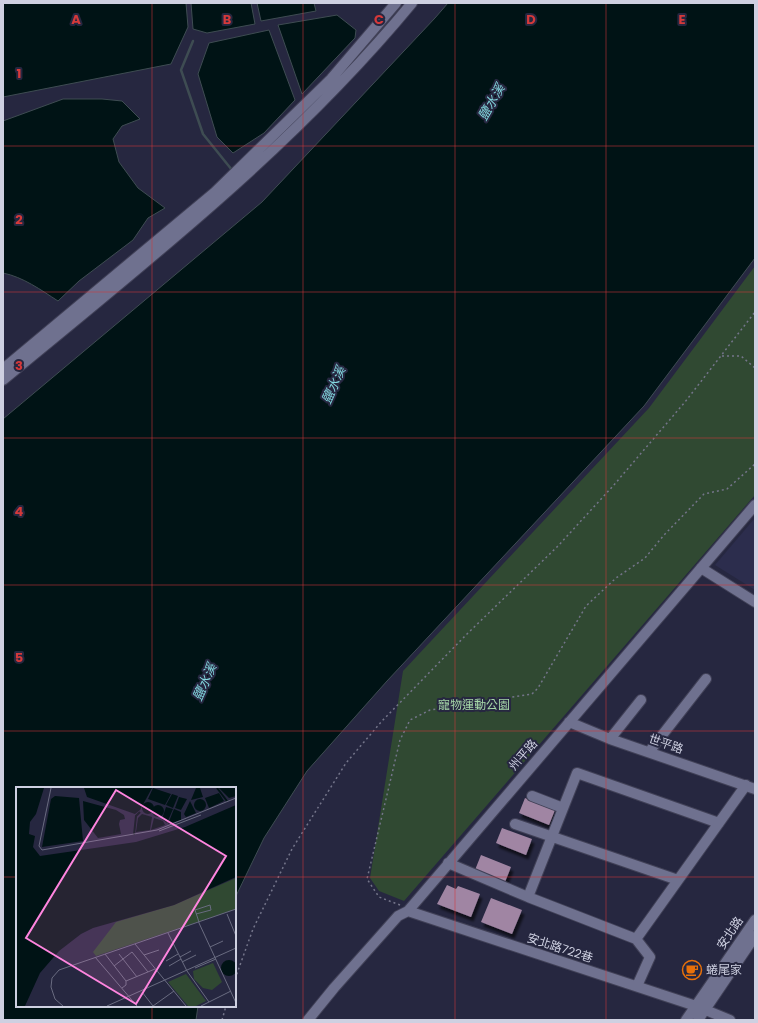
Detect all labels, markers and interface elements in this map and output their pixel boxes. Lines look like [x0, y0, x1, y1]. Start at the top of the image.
text: A [71, 10, 81, 29]
text: B [223, 10, 232, 29]
text: C [374, 10, 384, 29]
text: D [526, 10, 536, 29]
text: E [678, 10, 686, 29]
text: 1 [17, 64, 21, 83]
water label: 鹽水溪 [473, 79, 510, 124]
text: 2 [15, 210, 23, 229]
text: 3 [15, 356, 23, 375]
water label: 鹽水溪 [317, 362, 351, 407]
text: 4 [15, 502, 24, 521]
text: 5 [15, 648, 23, 667]
water label: 鹽水溪 [188, 659, 222, 704]
park label: 寵物運動公園 [438, 696, 510, 713]
street label: 世平路 [646, 730, 686, 757]
street label: 州平路 [504, 736, 541, 774]
inset map [16, 787, 236, 1007]
street label: 安北路 [712, 913, 747, 952]
street label: 安北路722巷 [525, 929, 595, 966]
cafe icon: 蜷尾家 [681, 959, 703, 981]
place label: 蜷尾家 [706, 961, 742, 978]

